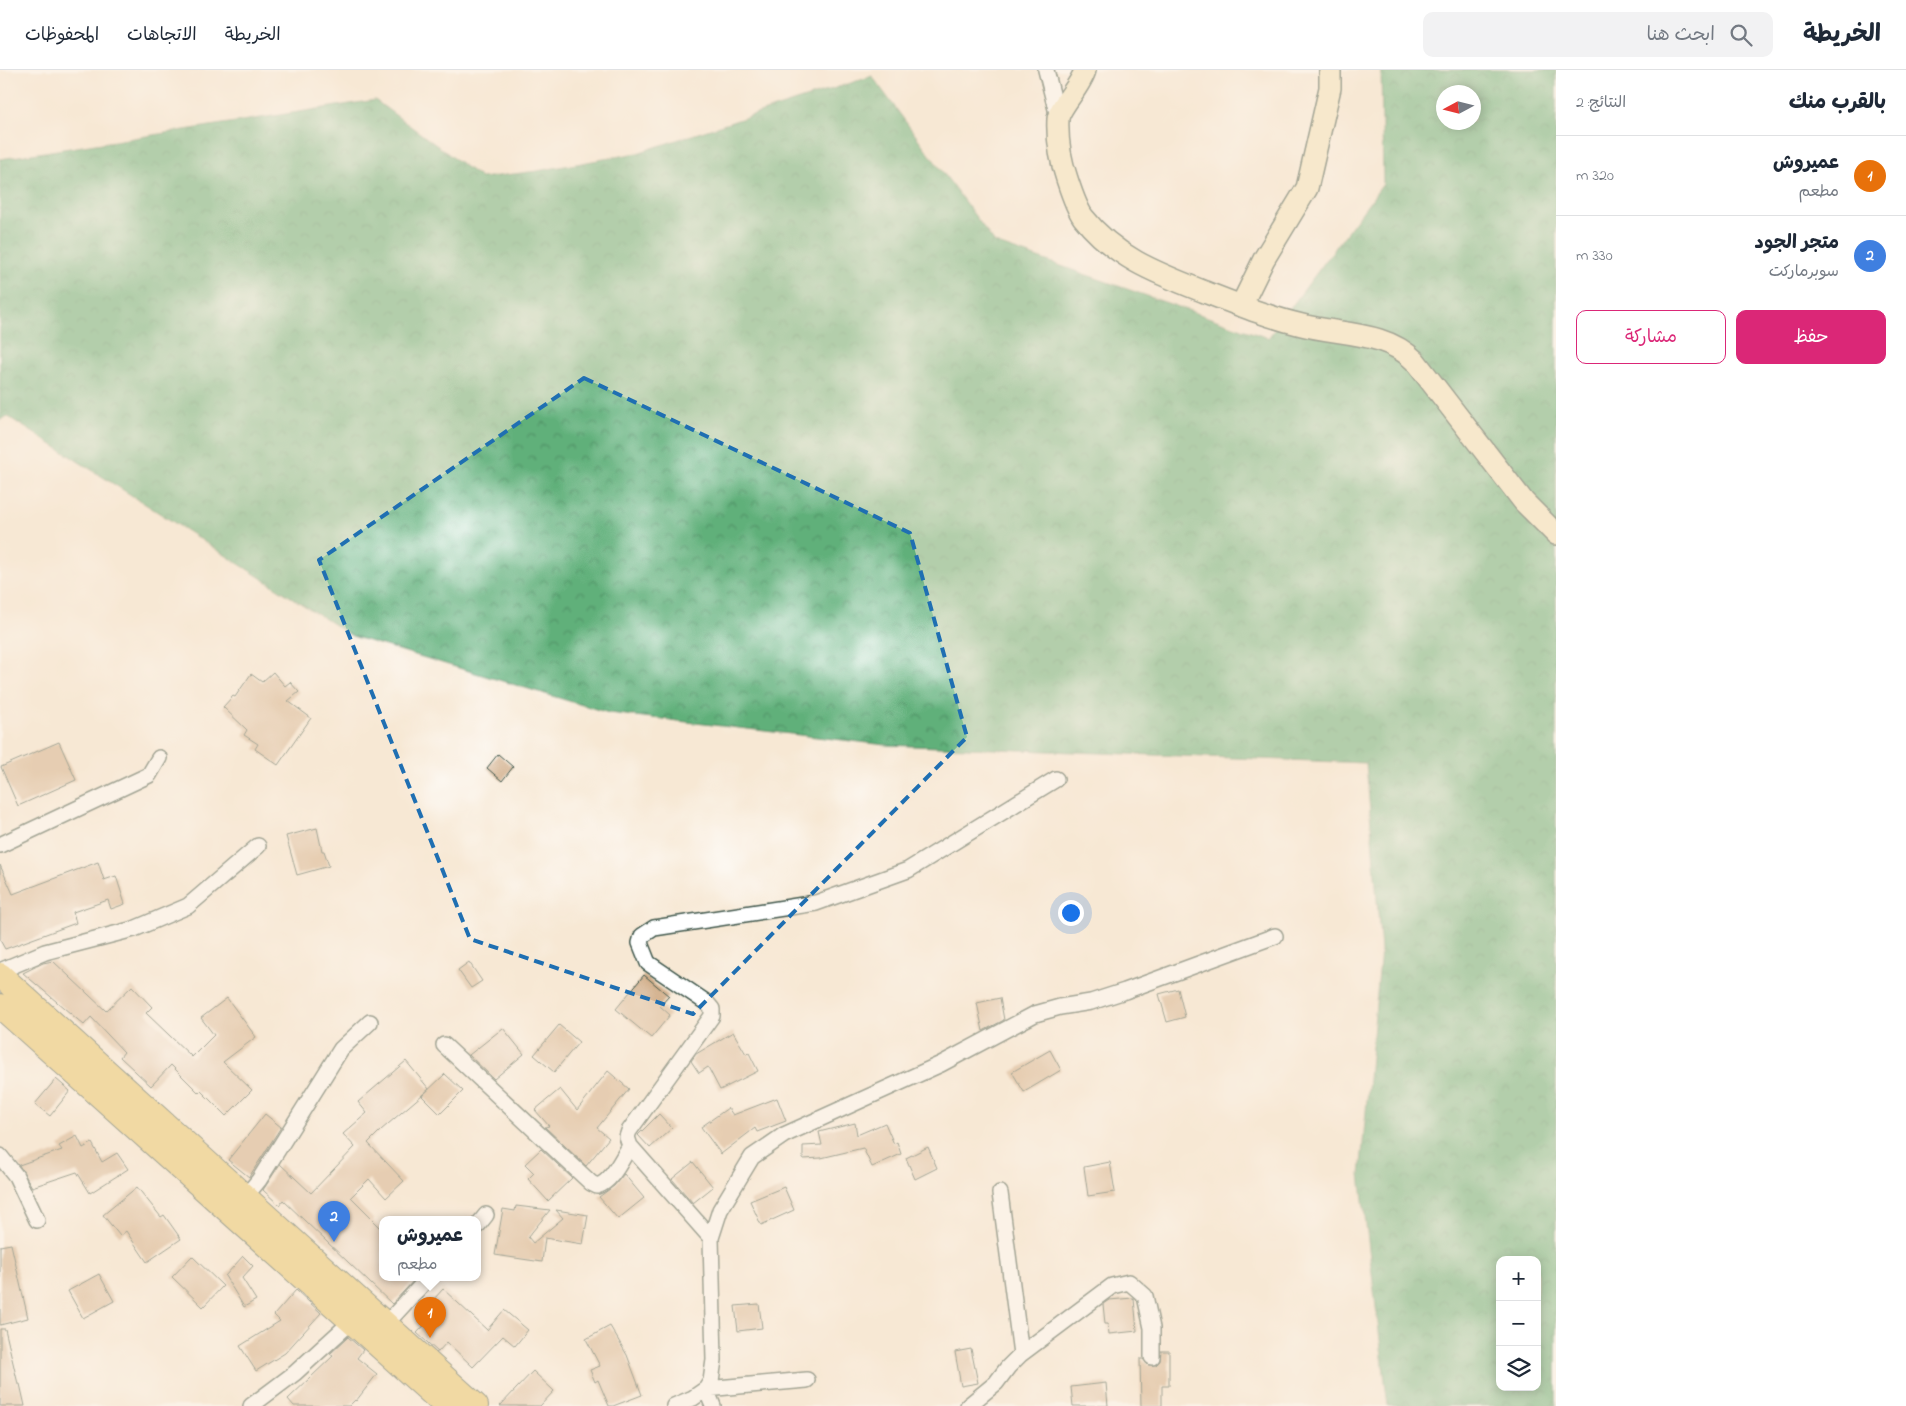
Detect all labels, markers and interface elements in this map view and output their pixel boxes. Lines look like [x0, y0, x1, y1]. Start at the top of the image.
search box [1423, 12, 1773, 57]
text: الخريطة [1803, 18, 1881, 53]
icon: search [1727, 21, 1755, 49]
text: ابحث هنا [1647, 22, 1715, 49]
text: المحفوظات [25, 23, 99, 49]
text: الاتجاهات [127, 23, 197, 49]
text: الخريطة [225, 23, 281, 49]
north arrow [1436, 85, 1481, 130]
text: بالقرب منك [1789, 88, 1886, 118]
text: النتائج: 2 [1576, 91, 1626, 115]
text: عميروش [1773, 150, 1839, 177]
text: 320 m [1576, 164, 1614, 188]
text: 1 [1867, 164, 1873, 188]
text: مطعم [1799, 180, 1839, 204]
text: متجر الجود [1755, 230, 1839, 257]
text: 330 m [1576, 244, 1613, 268]
text: 2 [1866, 244, 1874, 268]
text: سوبرماركت [1769, 260, 1839, 284]
button: مشاركة [1576, 310, 1726, 364]
button: حفظ [1736, 310, 1886, 364]
your location [1058, 900, 1084, 926]
pin: 2 [318, 1201, 350, 1242]
popup [379, 1216, 481, 1281]
text: عميروش [397, 1223, 463, 1250]
text: مطعم [397, 1253, 438, 1277]
map controls [1496, 1256, 1541, 1391]
button: + [1496, 1256, 1541, 1301]
pin: 1 [414, 1297, 446, 1338]
button: − [1496, 1301, 1541, 1346]
button: layers [1496, 1346, 1541, 1391]

